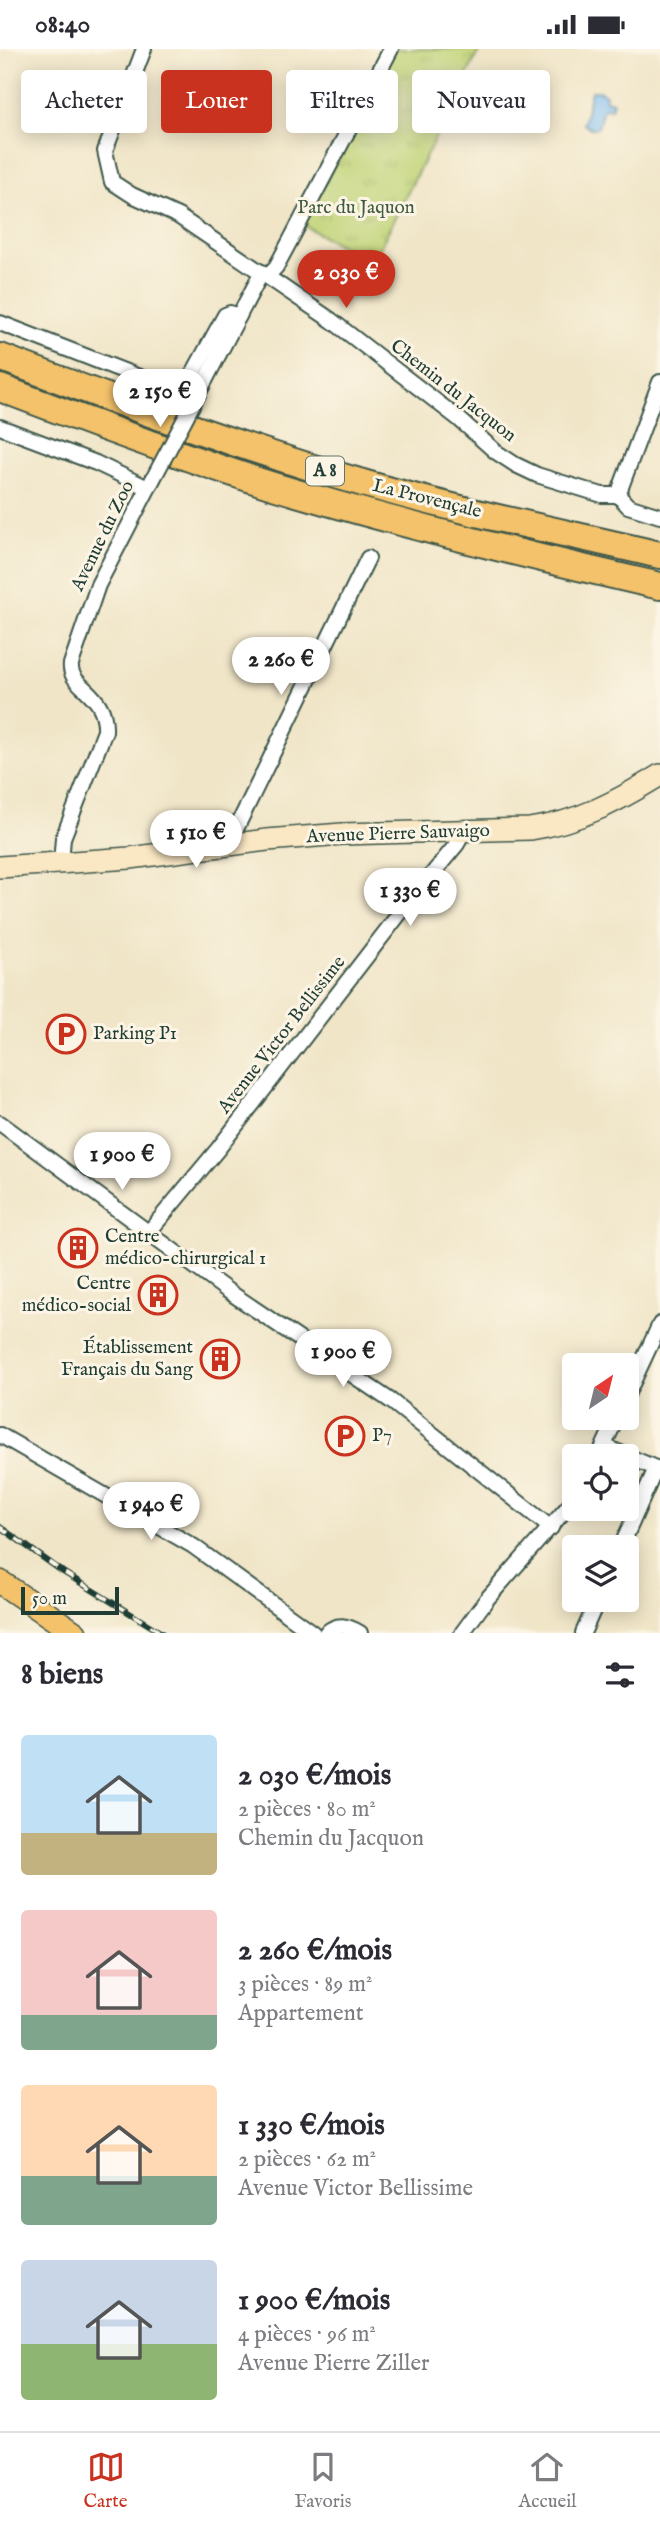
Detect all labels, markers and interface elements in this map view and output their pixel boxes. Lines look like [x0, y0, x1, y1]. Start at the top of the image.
text: 08:40 [35, 8, 90, 41]
chip: Acheter [21, 70, 147, 133]
chip: Louer [161, 70, 272, 133]
chip: Filtres [286, 70, 398, 133]
chip: Nouveau [412, 70, 550, 133]
park label: Parc du Jaquon [297, 196, 415, 220]
pin: 2 030 € [281, 251, 411, 310]
text: 2 030 € [313, 258, 379, 287]
street label: Chemin du Jacquon [385, 334, 521, 448]
pin: 2 150 € [95, 369, 225, 429]
text: 2 150 € [129, 377, 191, 406]
road number: A 8 [306, 457, 344, 485]
street label: La Provençale [370, 474, 484, 524]
street label: Avenue du Zoo [65, 477, 140, 596]
pin: 2 260 € [216, 637, 346, 697]
text: 2 260 € [248, 645, 314, 674]
pin: 1 510 € [131, 811, 261, 870]
text: 1 510 € [166, 818, 226, 847]
street label: Avenue Pierre Sauvaigo [305, 819, 490, 849]
pin: 1 330 € [345, 869, 475, 928]
text: 1 330 € [380, 876, 440, 905]
street label: Avenue Victor Bellissime [212, 951, 351, 1120]
parking icon: Parking P1 [45, 1013, 87, 1055]
place label: Parking P1 [93, 1022, 177, 1046]
pin: 1 900 € [57, 1133, 187, 1192]
text: 1 900 € [90, 1140, 154, 1169]
place label: Centre médico-chirurgical 1 [105, 1225, 266, 1271]
building icon: Centre médico-chirurgical 1 [57, 1227, 99, 1269]
place label: Centre médico-social [22, 1272, 132, 1318]
building icon: Centre médico-social [137, 1274, 179, 1316]
pin: 1 900 € [278, 1329, 408, 1389]
place label: Établissement Français du Sang [61, 1335, 194, 1382]
text: 1 900 € [311, 1337, 375, 1366]
building icon: Établissement Français du Sang [199, 1338, 241, 1380]
north arrow [562, 1353, 639, 1430]
map controls [562, 1353, 639, 1612]
parking icon: P7 [324, 1415, 366, 1457]
place label: P7 [372, 1424, 392, 1448]
button: locate [562, 1444, 639, 1521]
pin: 1 940 € [86, 1483, 216, 1542]
text: 1 940 € [119, 1490, 183, 1519]
button: layers [562, 1535, 639, 1612]
scale bar [21, 1584, 119, 1616]
text: 50 m [32, 1587, 67, 1611]
text: 8 biens [21, 1656, 103, 1694]
icon: filters [601, 1656, 639, 1694]
text: 2 030 €/mois [238, 1757, 391, 1795]
icon: home [77, 1763, 161, 1847]
text: 2 pièces · 80 m² [238, 1795, 376, 1824]
text: Chemin du Jacquon [238, 1824, 424, 1853]
text: 2 260 €/mois [238, 1932, 392, 1970]
icon: home [77, 1938, 161, 2022]
text: 3 pièces · 89 m² [238, 1970, 373, 1999]
text: Appartement [238, 1999, 364, 2028]
text: 1 330 €/mois [238, 2107, 385, 2145]
icon: home [77, 2113, 161, 2197]
text: 2 pièces · 62 m² [238, 2145, 376, 2174]
text: Avenue Victor Bellissime [238, 2174, 473, 2203]
text: 1 900 €/mois [238, 2282, 390, 2320]
icon: home [77, 2288, 161, 2372]
text: 4 pièces · 96 m² [238, 2320, 376, 2349]
text: Avenue Pierre Ziller [238, 2349, 429, 2378]
tab: Carte [84, 2448, 128, 2514]
tab: Favoris [295, 2448, 351, 2514]
tab: Accueil [518, 2448, 577, 2514]

